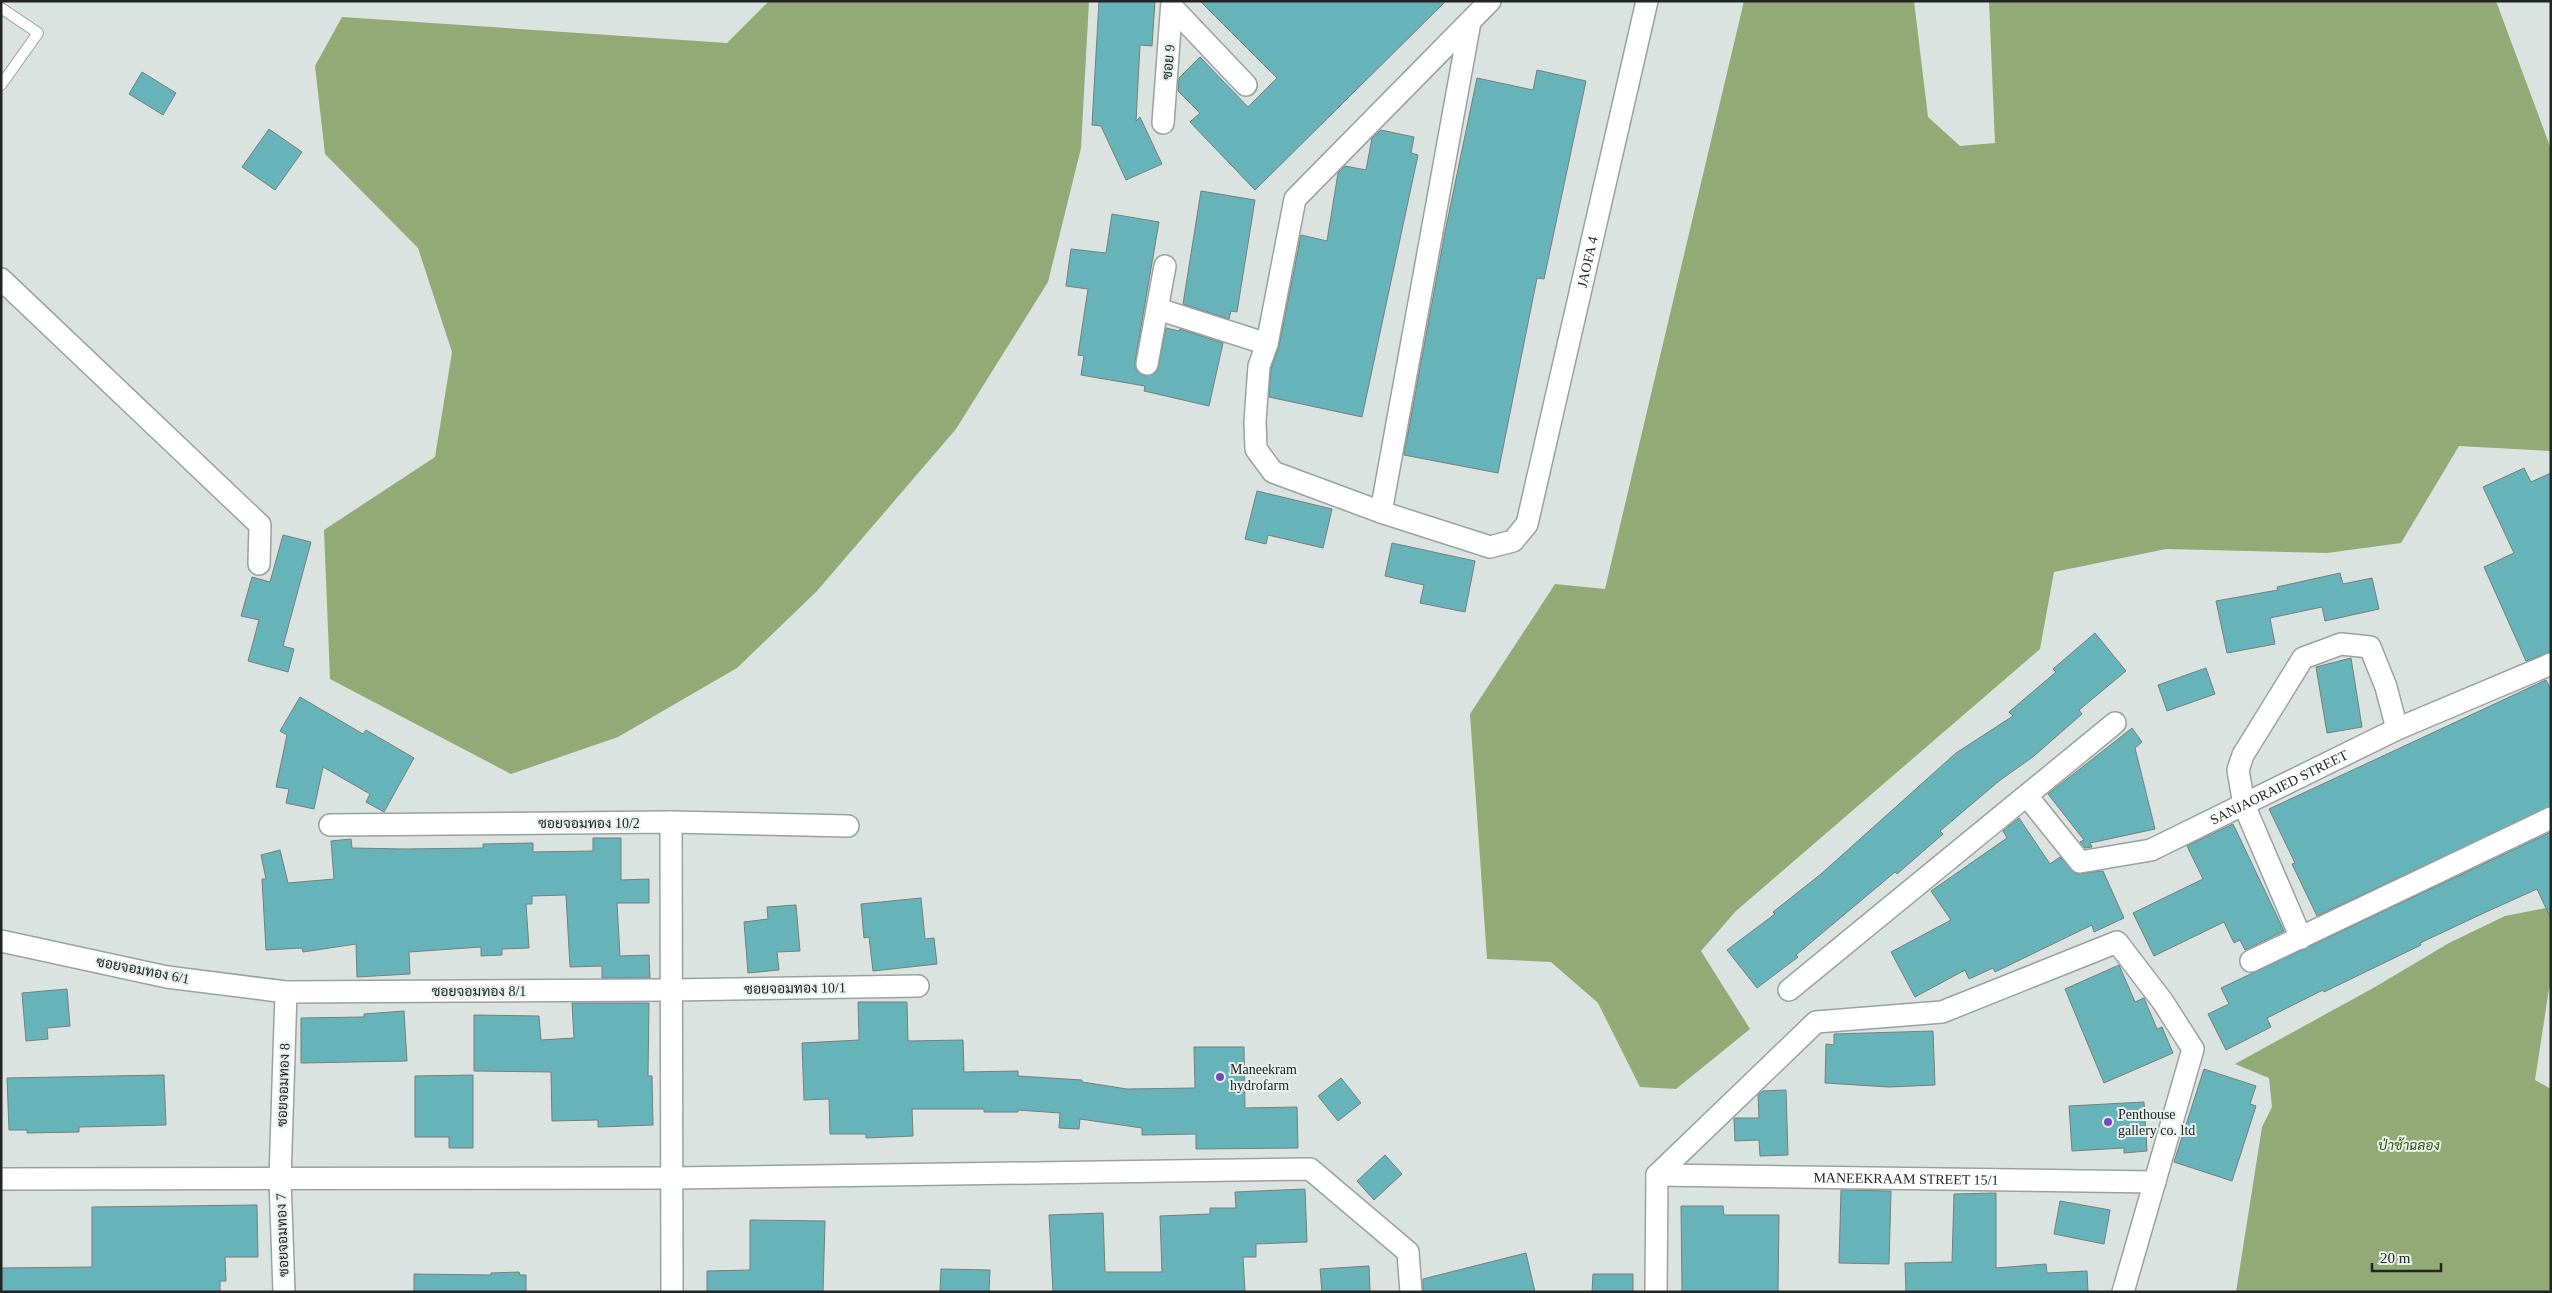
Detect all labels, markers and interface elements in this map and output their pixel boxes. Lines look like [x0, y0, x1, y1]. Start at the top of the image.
street label: ซอย 9 [1159, 44, 1178, 80]
street label: JAOFA 4 [1574, 235, 1601, 289]
street label: SANJAORAIED STREET [2208, 747, 2351, 828]
street label: ซอยจอมทอง 10/2 [538, 816, 640, 831]
street label: ซอยจอมทอง 6/1 [95, 954, 191, 987]
street label: ซอยจอมทอง 10/1 [744, 980, 846, 997]
street label: ซอยจอมทอง 8/1 [432, 984, 526, 999]
street label: ซอยจอมทอง 8 [275, 1043, 292, 1127]
place label: Maneekram hydrofarm [1230, 1062, 1297, 1093]
marker: Maneekram hydrofarm [1214, 1071, 1226, 1083]
place label: Penthouse gallery co. ltd [2118, 1107, 2195, 1138]
marker: Penthouse gallery co. ltd [2102, 1116, 2114, 1128]
park label: ป่าช้าฉลอง [2378, 1137, 2440, 1153]
street label: MANEEKRAAM STREET 15/1 [1813, 1170, 1999, 1188]
street label: ซอยจอมทอง 7 [274, 1193, 291, 1277]
scale bar [2372, 1240, 2441, 1272]
text: 20 m [2380, 1250, 2411, 1266]

